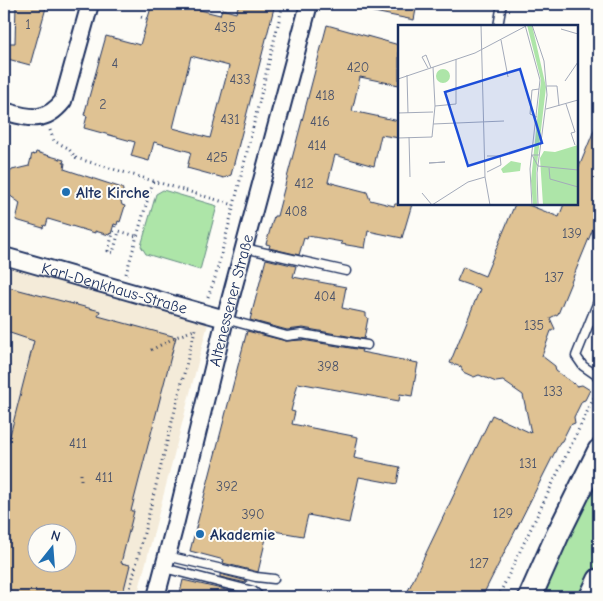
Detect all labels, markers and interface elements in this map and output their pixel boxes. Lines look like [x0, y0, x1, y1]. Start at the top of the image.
house number: 1 [25, 16, 31, 33]
house number: 435 [214, 19, 236, 36]
inset map [398, 25, 578, 205]
house number: 4 [112, 55, 119, 72]
house number: 420 [347, 59, 369, 76]
house number: 433 [230, 71, 250, 88]
house number: 418 [315, 87, 335, 104]
house number: 2 [99, 96, 107, 113]
house number: 431 [220, 111, 240, 128]
house number: 416 [310, 113, 330, 130]
house number: 414 [307, 137, 327, 154]
house number: 425 [206, 149, 228, 166]
house number: 412 [294, 175, 314, 192]
place label: Alte Kirche [76, 184, 150, 202]
marker: Alte Kirche [60, 186, 72, 198]
house number: 408 [285, 203, 307, 220]
house number: 139 [562, 225, 582, 242]
street label: Altenessener Straße [206, 232, 257, 368]
street label: Karl-Denkhaus-Straße [39, 259, 189, 318]
house number: 137 [544, 269, 564, 286]
house number: 404 [314, 288, 336, 305]
house number: 135 [524, 317, 544, 334]
house number: 398 [317, 358, 339, 375]
house number: 133 [543, 383, 563, 400]
house number: 411 [69, 435, 87, 452]
house number: 131 [519, 455, 537, 472]
house number: 411 [95, 469, 113, 486]
house number: 392 [216, 478, 238, 495]
house number: 129 [493, 505, 513, 522]
house number: 390 [241, 506, 265, 523]
north arrow [28, 524, 78, 574]
place label: Akademie [210, 526, 275, 544]
text: N [49, 527, 63, 546]
marker: Akademie [194, 528, 206, 540]
house number: 127 [469, 555, 489, 572]

